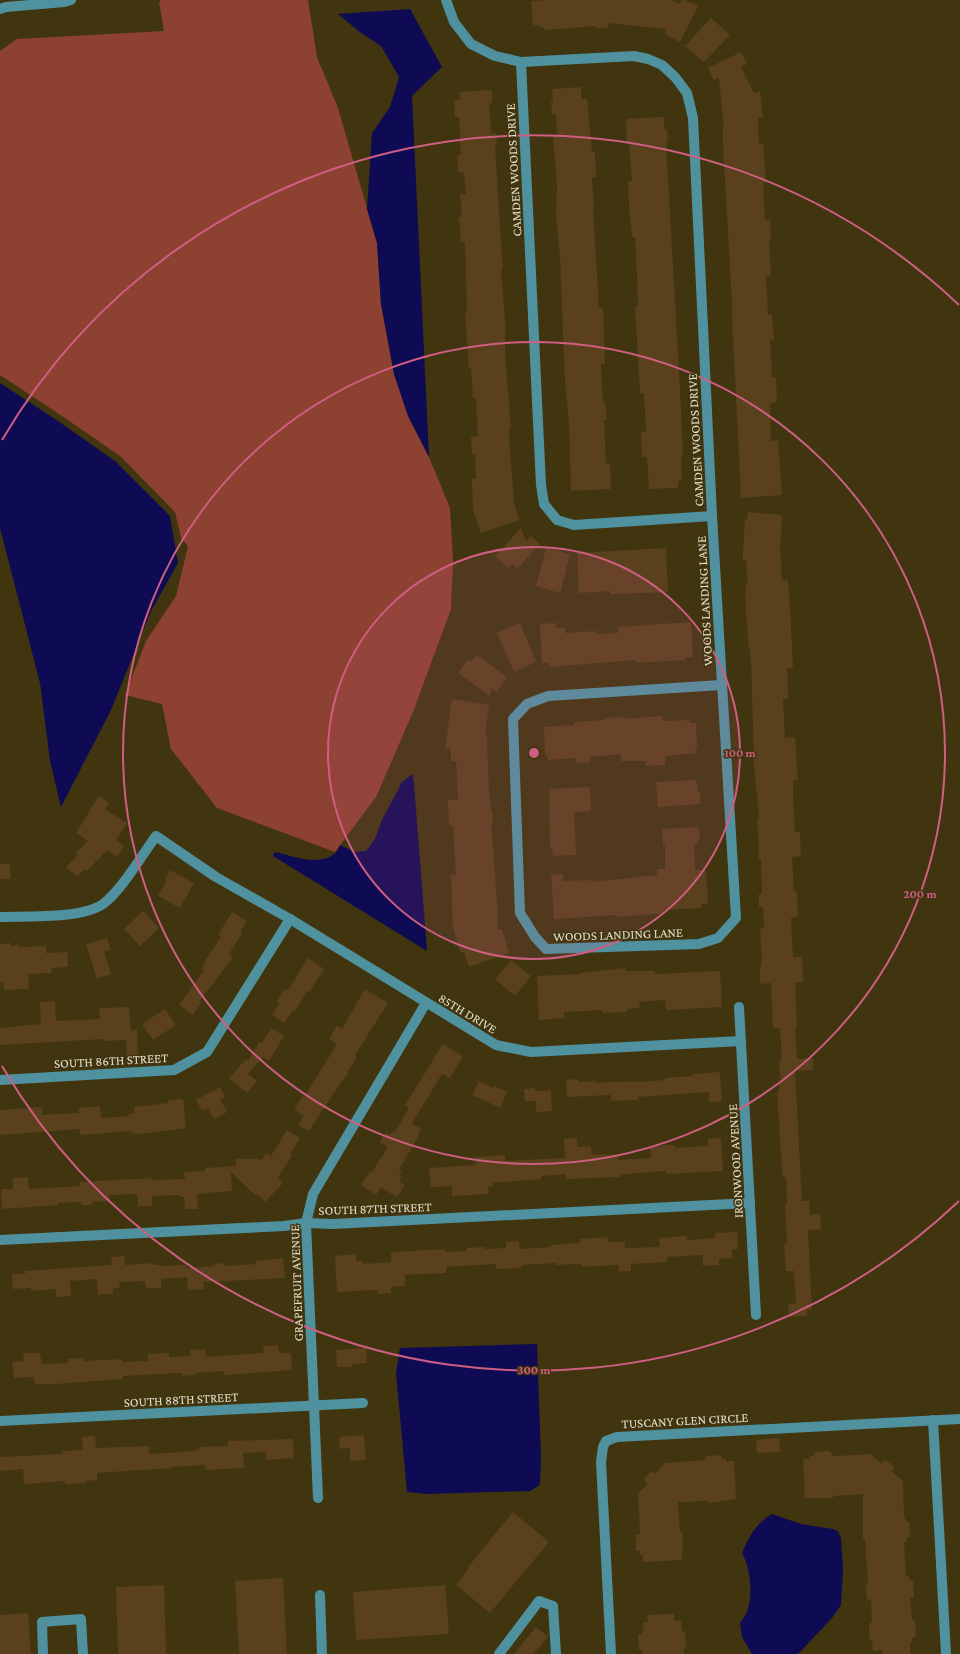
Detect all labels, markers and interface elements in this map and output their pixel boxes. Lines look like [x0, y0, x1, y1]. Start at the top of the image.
street label: CAMDEN WOODS DRIVE [503, 103, 524, 237]
street label: CAMDEN WOODS DRIVE [685, 373, 706, 507]
street label: WOODS LANDING LANE [694, 536, 715, 666]
centre of rings [527, 746, 541, 760]
text: 100 m [724, 746, 757, 760]
text: 200 m [903, 887, 937, 901]
street label: WOODS LANDING LANE [553, 925, 683, 944]
street label: 85TH DRIVE [436, 990, 500, 1037]
street label: SOUTH 86TH STREET [54, 1050, 168, 1071]
street label: IRONWOOD AVENUE [725, 1104, 746, 1218]
street label: SOUTH 87TH STREET [318, 1199, 432, 1218]
street label: GRAPEFRUIT AVENUE [287, 1224, 306, 1342]
text: 300 m [518, 1363, 551, 1377]
street label: SOUTH 88TH STREET [123, 1389, 239, 1410]
street label: TUSCANY GLEN CIRCLE [621, 1410, 749, 1431]

